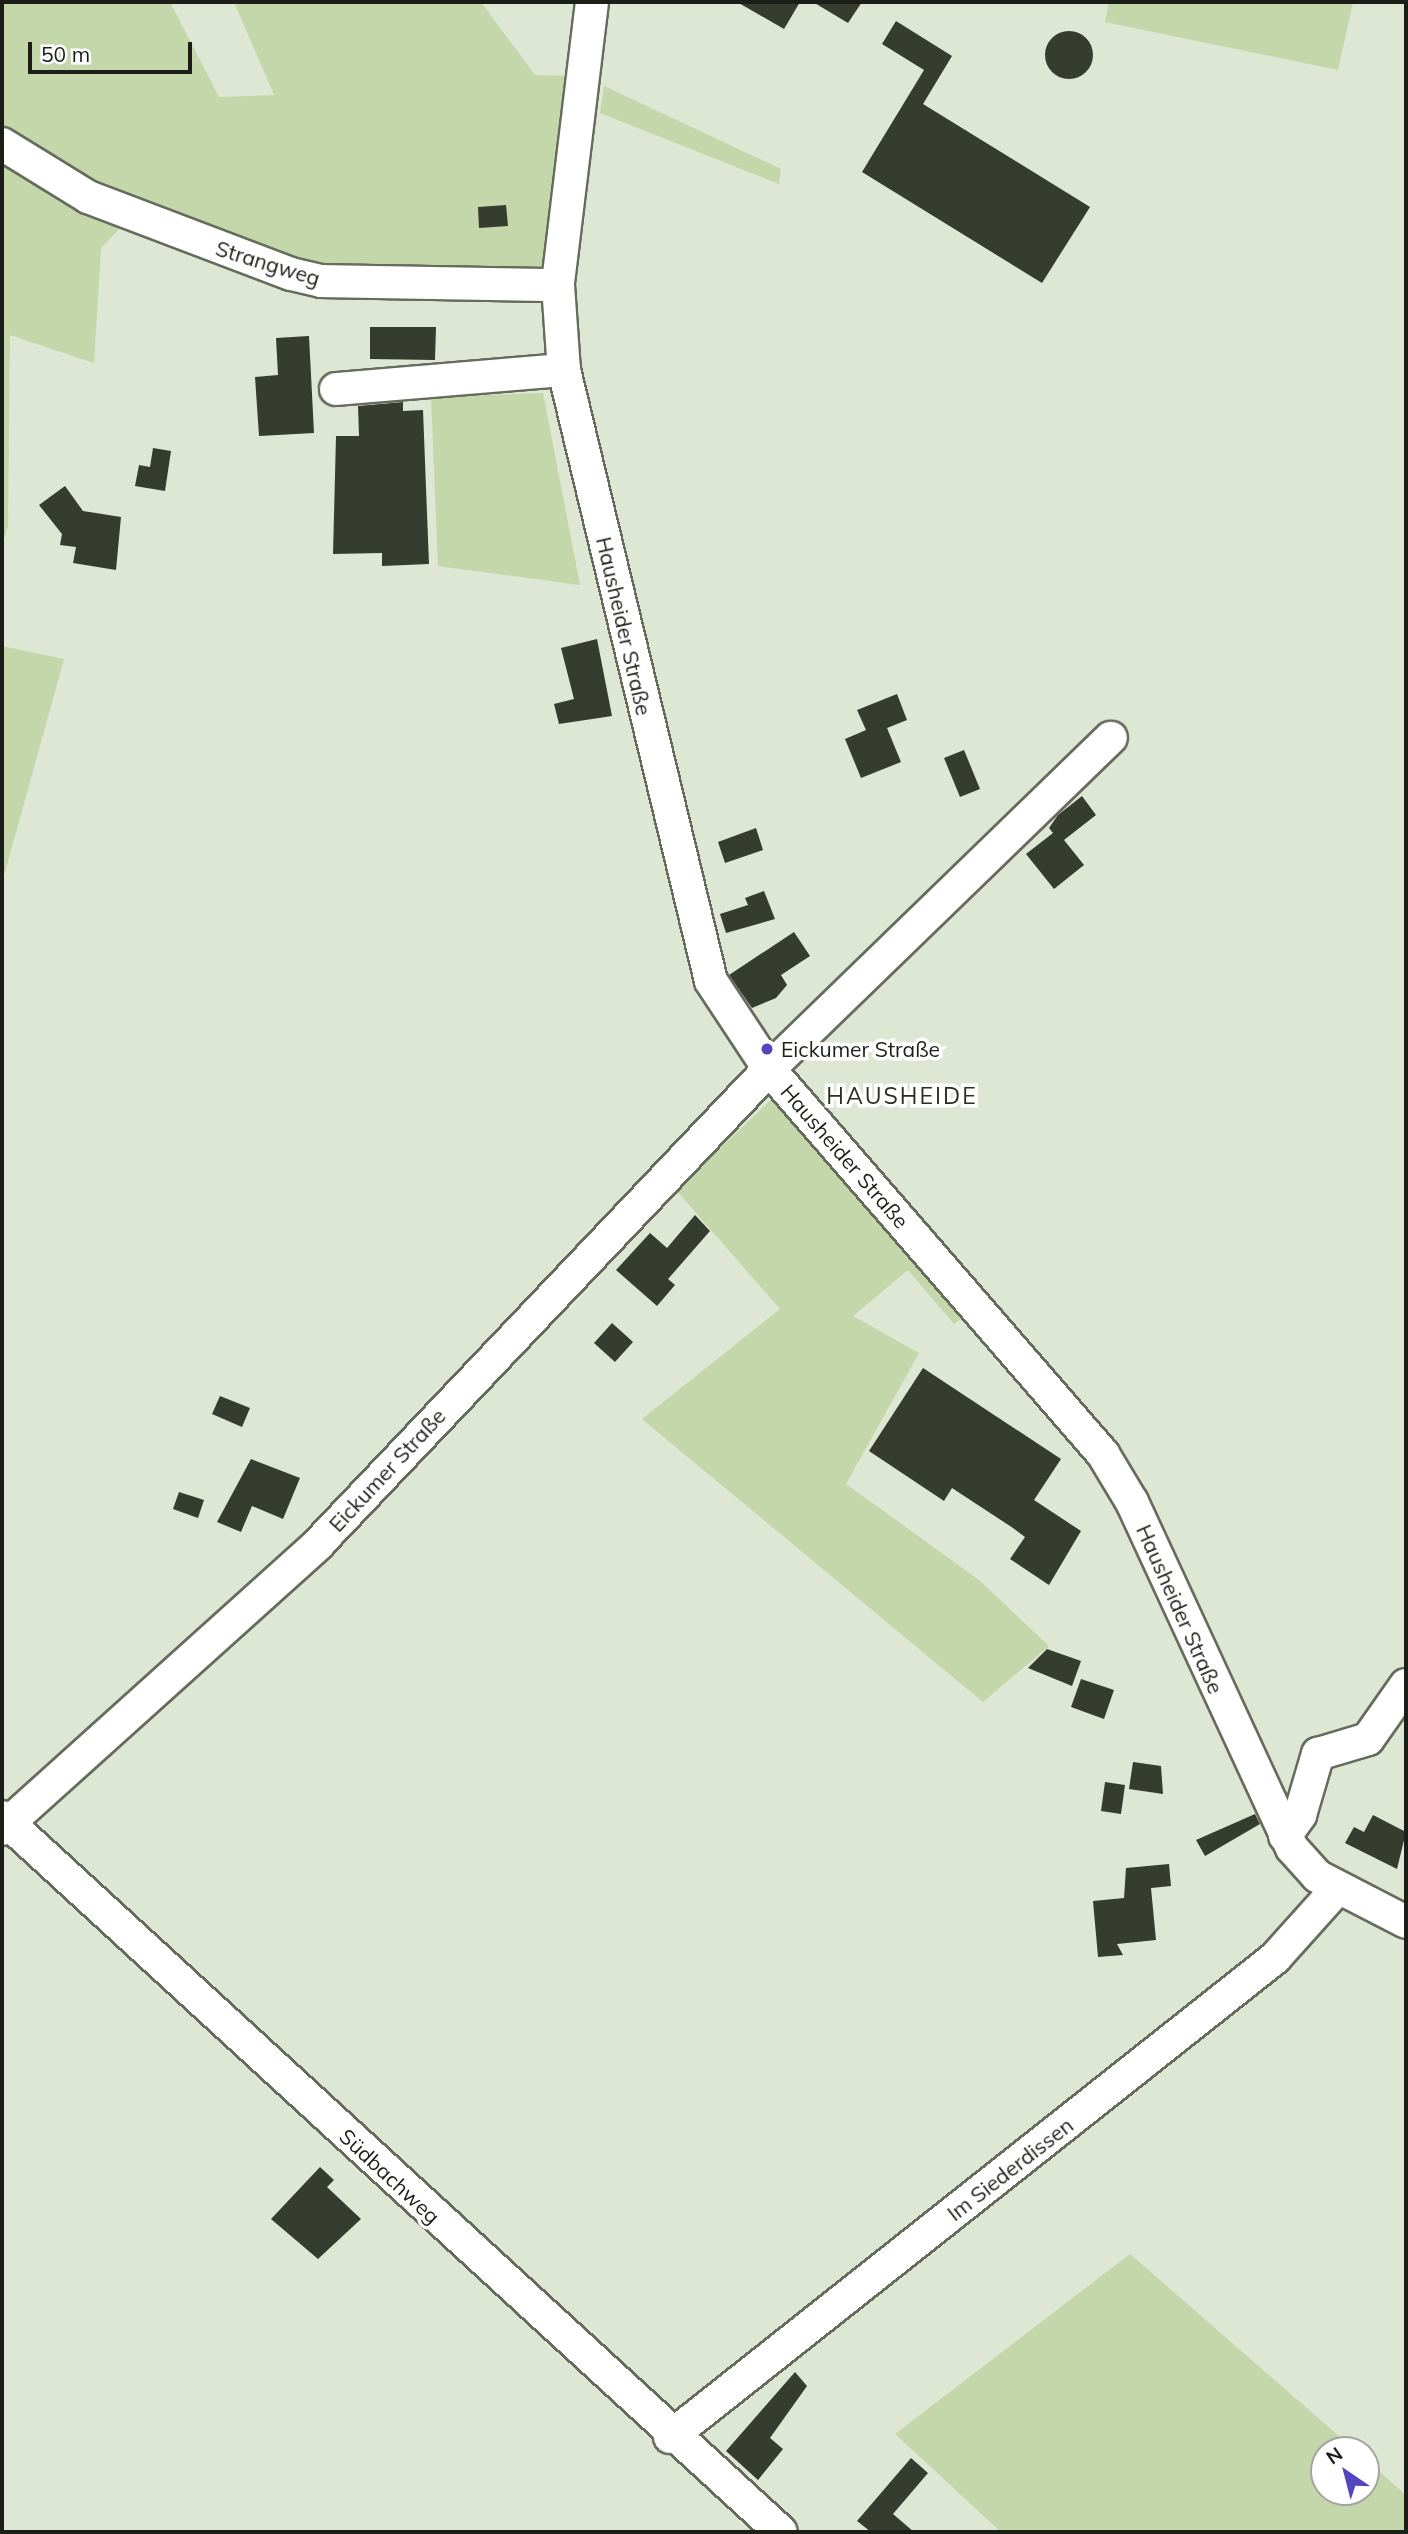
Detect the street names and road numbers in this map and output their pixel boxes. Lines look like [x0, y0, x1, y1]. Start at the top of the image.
street label: Strangweg [213, 235, 323, 291]
street label: Hausheider Straße [591, 534, 657, 718]
street label: Hausheider Straße [776, 1079, 914, 1233]
street label: Eickumer Straße [324, 1403, 450, 1537]
street label: Hausheider Straße [1131, 1521, 1229, 1697]
street label: Im Siederdissen [942, 2112, 1078, 2226]
street label: Südbachweg [335, 2123, 445, 2229]

